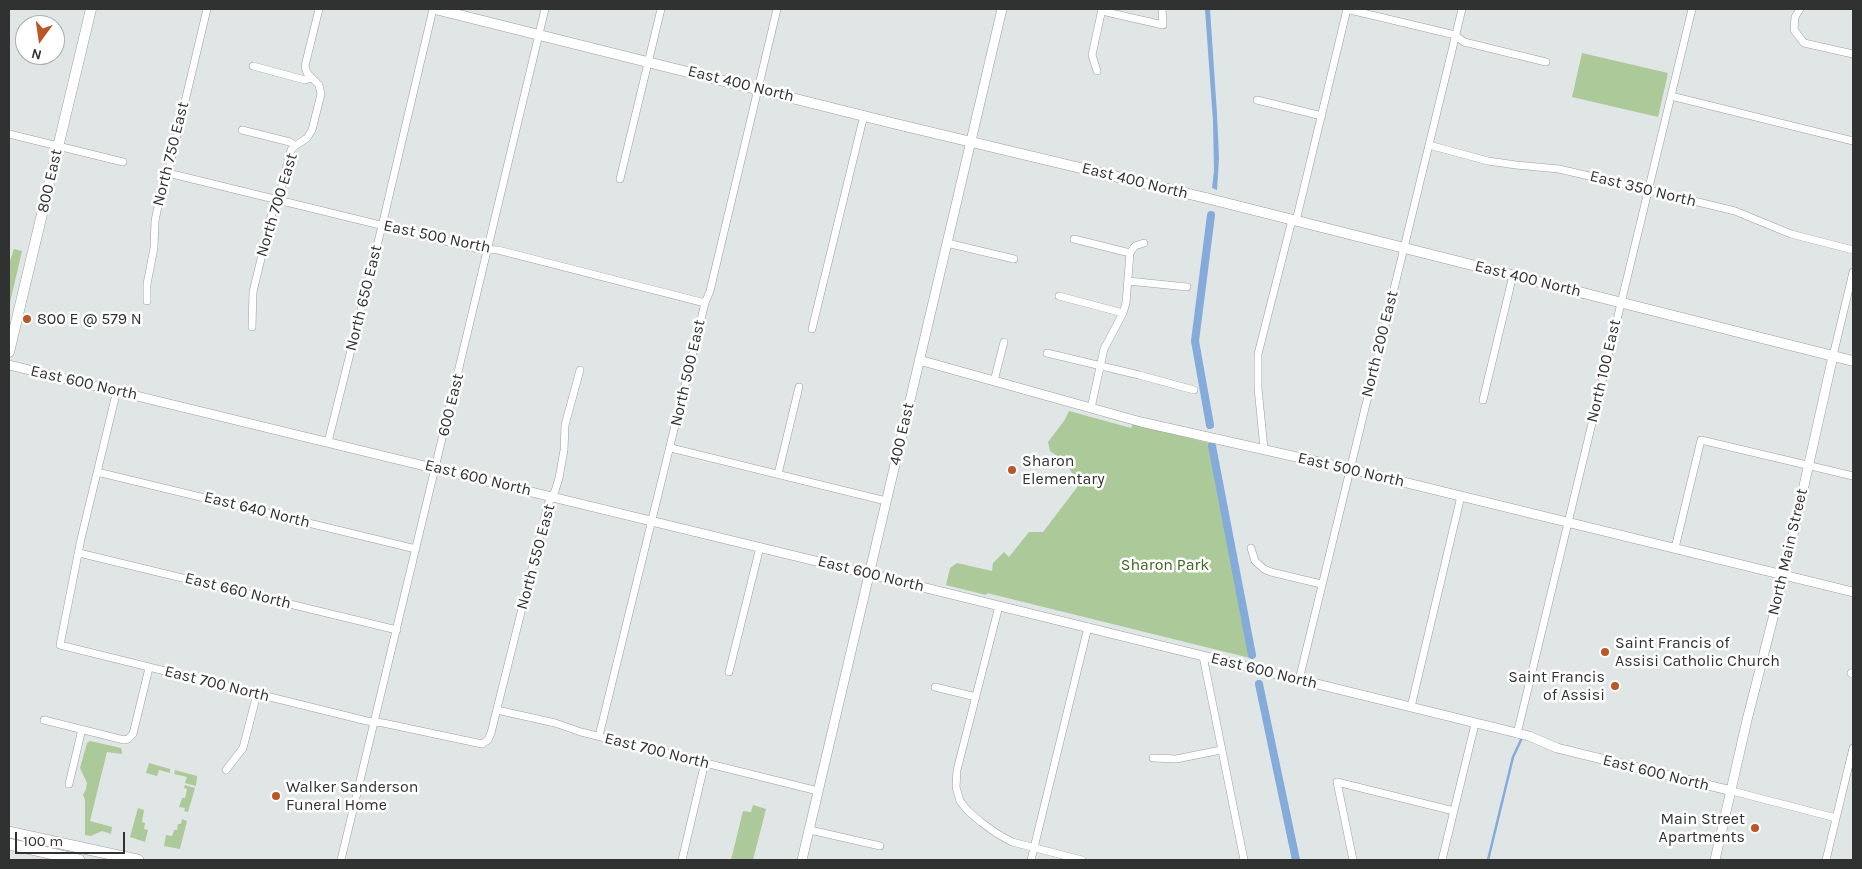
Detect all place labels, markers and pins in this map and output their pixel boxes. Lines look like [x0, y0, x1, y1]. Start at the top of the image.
place label: 800 E @ 579 N [37, 309, 142, 329]
marker: 800 E @ 579 N [21, 313, 33, 325]
place label: Sharon Elementary [1022, 451, 1105, 489]
marker: Sharon Elementary [1006, 464, 1018, 476]
place label: Saint Francis of Assisi Catholic Church [1615, 633, 1780, 671]
marker: Saint Francis of Assisi Catholic Church [1599, 646, 1611, 658]
place label: Saint Francis of Assisi [1508, 667, 1605, 705]
marker: Saint Francis of Assisi [1609, 680, 1621, 692]
place label: Walker Sanderson Funeral Home [286, 777, 418, 815]
marker: Walker Sanderson Funeral Home [270, 790, 282, 802]
place label: Main Street Apartments [1659, 809, 1745, 847]
marker: Main Street Apartments [1749, 822, 1761, 834]

